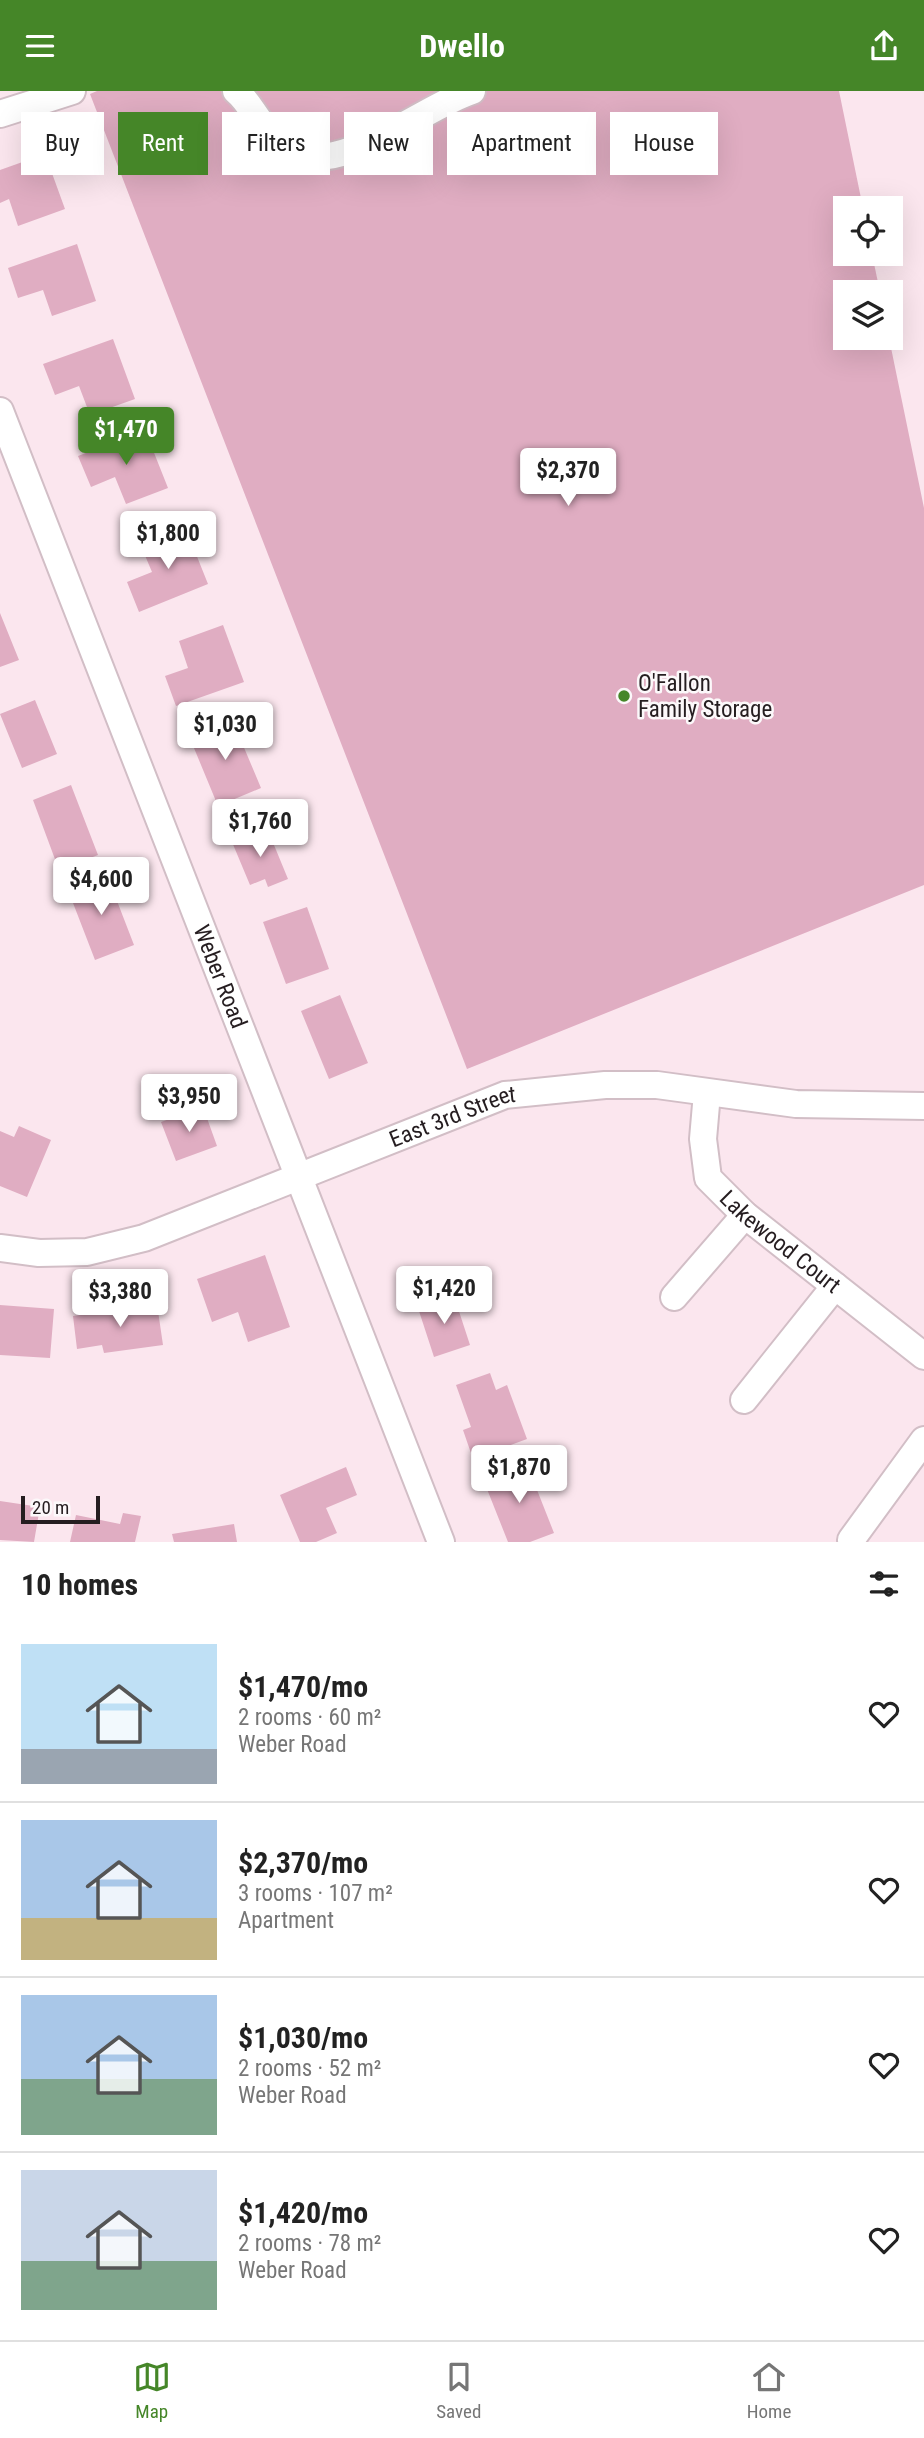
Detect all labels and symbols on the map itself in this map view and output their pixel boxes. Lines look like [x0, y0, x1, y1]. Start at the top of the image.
pin: $1,470 [69, 407, 183, 467]
pin: $2,370 [511, 449, 625, 508]
pin: $1,800 [111, 511, 225, 571]
place label: O'Fallon Family Storage [638, 670, 772, 723]
marker: O'Fallon Family Storage [616, 688, 632, 704]
pin: $1,030 [168, 703, 282, 762]
pin: $1,760 [203, 799, 317, 859]
pin: $4,600 [44, 857, 158, 917]
street label: Weber Road [188, 921, 253, 1032]
pin: $3,950 [132, 1075, 246, 1134]
street label: East 3rd Street [385, 1081, 517, 1153]
street label: Lakewood Court [714, 1184, 846, 1299]
pin: $1,420 [387, 1267, 501, 1326]
pin: $3,380 [63, 1269, 177, 1329]
pin: $1,870 [462, 1445, 576, 1505]
scale bar [21, 1493, 100, 1525]

